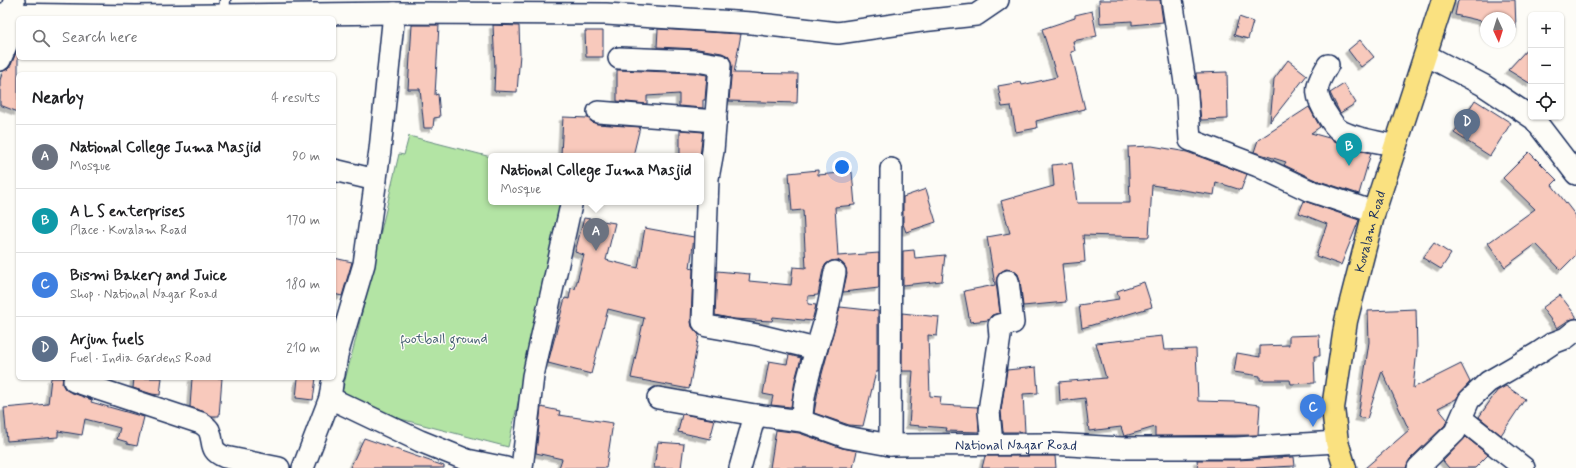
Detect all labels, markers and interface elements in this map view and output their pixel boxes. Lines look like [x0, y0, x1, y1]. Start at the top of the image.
north arrow [1480, 12, 1516, 48]
map controls [1528, 12, 1564, 120]
button: + [1528, 12, 1564, 48]
search box [16, 16, 336, 60]
icon: search [30, 27, 52, 49]
text: Search here [62, 28, 138, 48]
button: − [1528, 48, 1564, 84]
button: locate [1528, 84, 1564, 120]
text: Nearby [32, 87, 84, 109]
text: 4 results [271, 90, 320, 107]
pin: D [1454, 109, 1480, 142]
pin: B [1336, 133, 1362, 166]
text: National College Juma Masjid [70, 138, 261, 158]
text: A [41, 148, 49, 165]
text: 90 m [292, 148, 320, 165]
popup [488, 153, 704, 205]
your location [832, 157, 852, 177]
text: Mosque [70, 158, 111, 175]
text: National College Juma Masjid [500, 161, 692, 181]
text: Mosque [500, 181, 541, 198]
street label: Kovalam Road [1351, 188, 1390, 275]
text: A L S enterprises [70, 202, 185, 222]
text: B [41, 212, 49, 229]
text: 170 m [286, 212, 320, 229]
pin: A [583, 218, 609, 251]
text: Place · Kovalam Road [70, 222, 187, 239]
text: Bismi Bakery and Juice [70, 266, 227, 286]
text: C [40, 276, 50, 293]
text: 180 m [285, 276, 320, 293]
text: Shop · National Nagar Road [70, 286, 217, 303]
text: Arjun fuels [70, 330, 144, 350]
park label: football ground [400, 330, 488, 350]
text: D [41, 340, 49, 357]
text: 210 m [286, 340, 320, 357]
text: Fuel · India Gardens Road [70, 350, 211, 367]
pin: C [1300, 394, 1326, 427]
street label: National Nagar Road [955, 436, 1077, 455]

